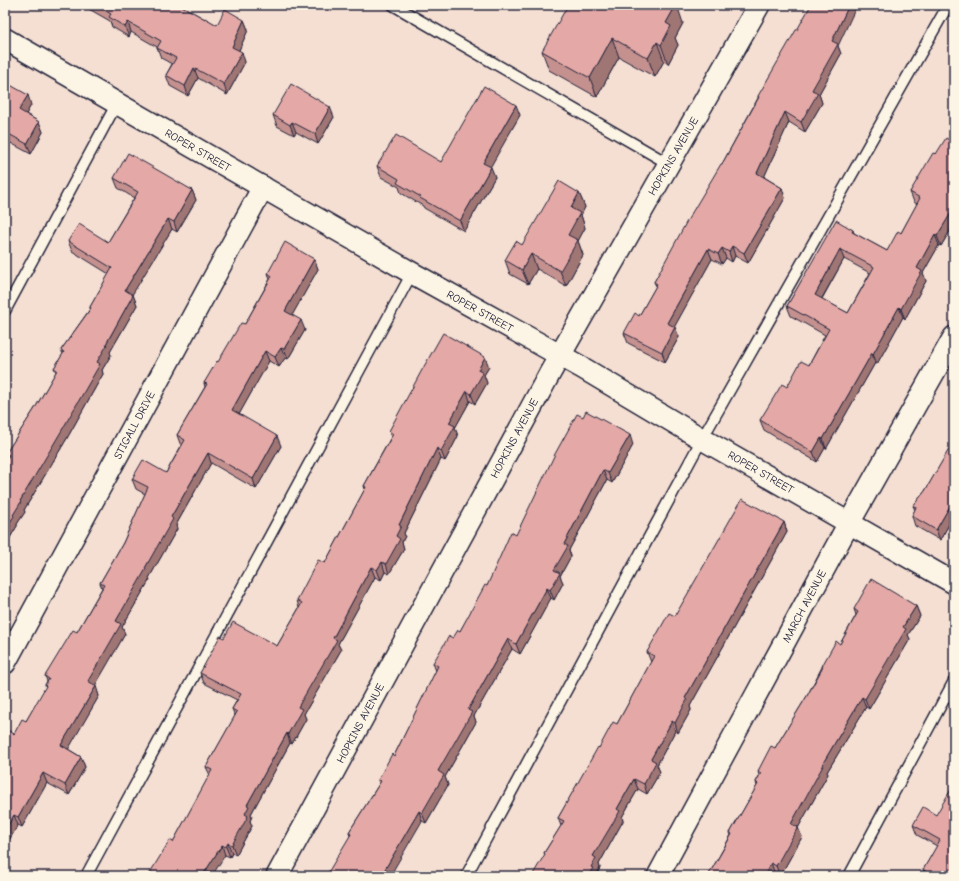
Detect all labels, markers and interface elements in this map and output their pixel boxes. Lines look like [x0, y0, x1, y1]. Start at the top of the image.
street label: HOPKINS AVENUE [646, 114, 701, 198]
street label: ROPER STREET [162, 126, 233, 175]
street label: ROPER STREET [444, 288, 516, 335]
street label: STIGALL DRIVE [111, 389, 158, 461]
street label: HOPKINS AVENUE [488, 396, 541, 480]
street label: ROPER STREET [725, 448, 796, 497]
street label: MARCH AVENUE [780, 567, 829, 645]
street label: HOPKINS AVENUE [334, 681, 387, 765]

